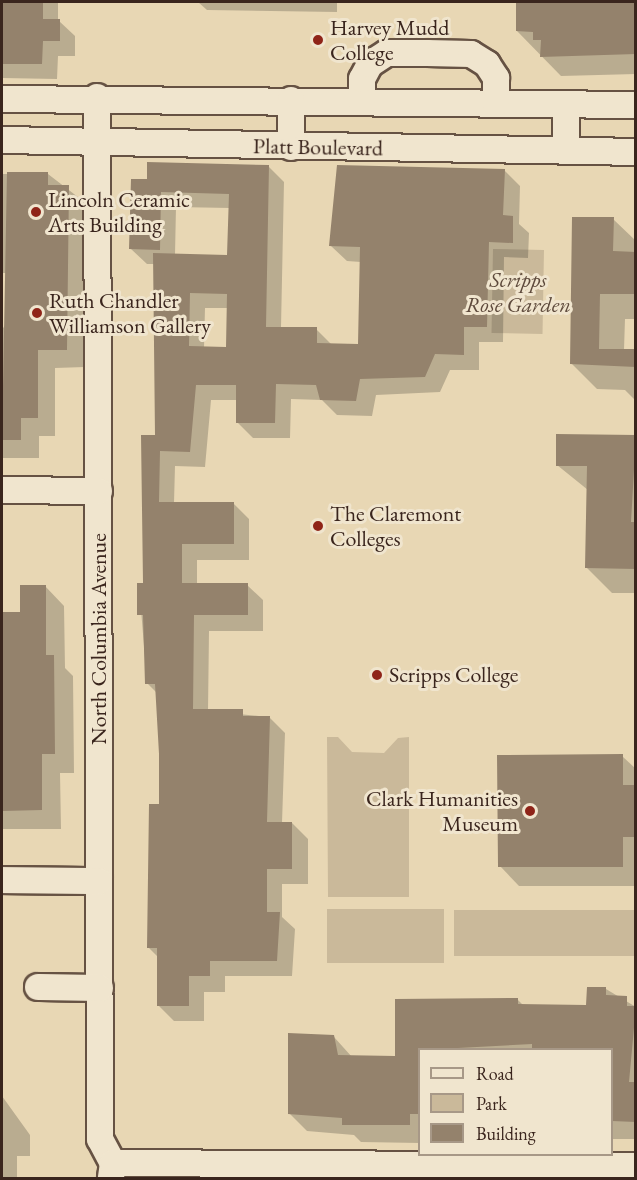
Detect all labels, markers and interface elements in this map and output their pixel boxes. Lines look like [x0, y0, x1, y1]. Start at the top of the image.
place label: Harvey Mudd College [330, 14, 449, 66]
marker: Harvey Mudd College [311, 33, 325, 47]
street label: Platt Boulevard [253, 133, 383, 161]
place label: Lincoln Ceramic Arts Building [48, 186, 190, 237]
marker: Lincoln Ceramic Arts Building [29, 205, 43, 219]
park label: Scripps Rose Garden [465, 266, 571, 318]
place label: Ruth Chandler Williamson Gallery [49, 287, 211, 338]
marker: Ruth Chandler Williamson Gallery [30, 306, 44, 320]
place label: The Claremont Colleges [330, 500, 461, 552]
marker: The Claremont Colleges [311, 519, 325, 533]
street label: North Columbia Avenue [86, 533, 112, 745]
place label: Scripps College [389, 662, 518, 688]
marker: Scripps College [370, 668, 384, 682]
place label: Clark Humanities Museum [366, 785, 518, 836]
marker: Clark Humanities Museum [523, 804, 537, 818]
legend [418, 1048, 613, 1156]
text: Road [476, 1062, 514, 1085]
text: Park [476, 1092, 507, 1115]
text: Building [476, 1122, 536, 1145]

